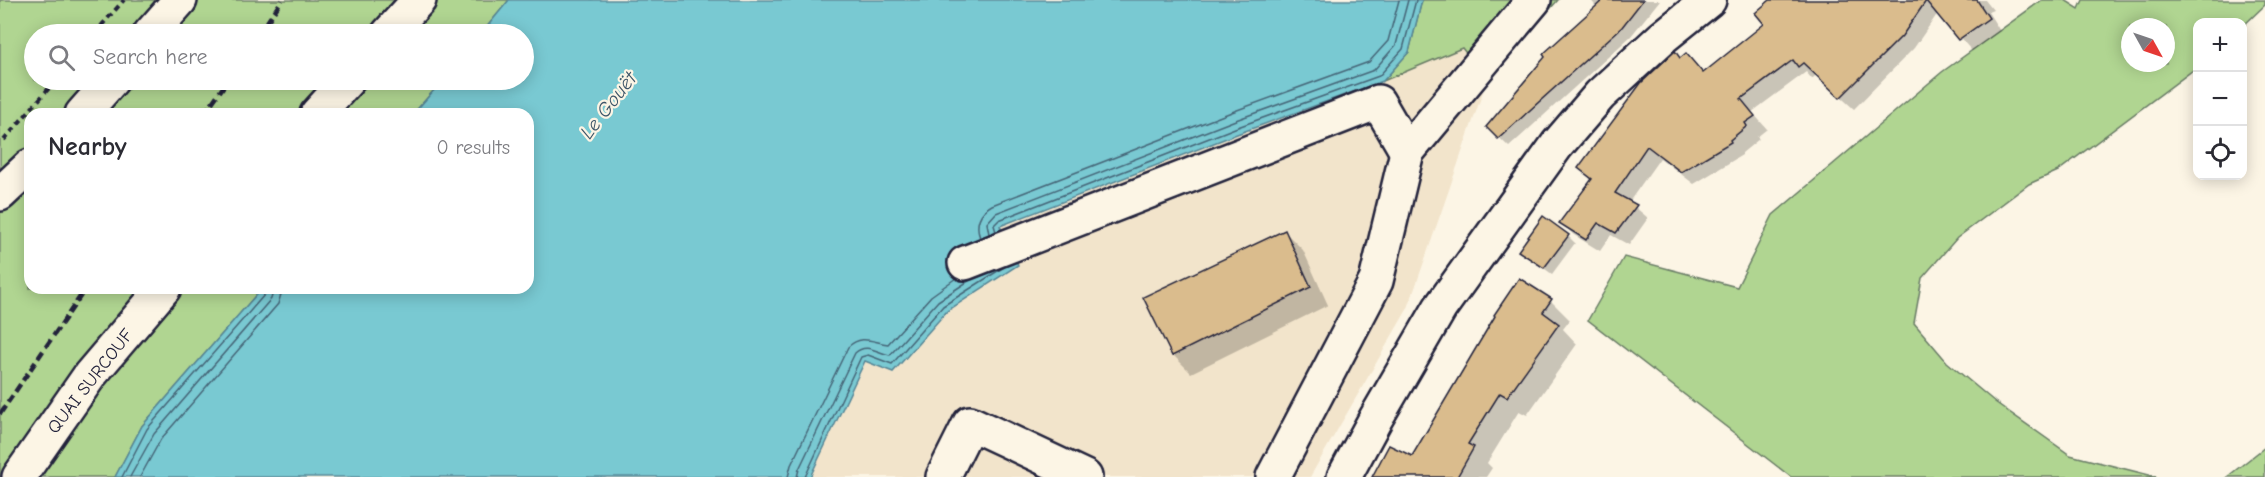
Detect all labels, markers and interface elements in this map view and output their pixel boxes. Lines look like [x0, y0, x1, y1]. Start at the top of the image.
north arrow [2121, 18, 2175, 72]
map controls [2193, 18, 2247, 180]
button: + [2193, 18, 2247, 72]
search box [24, 24, 534, 90]
icon: search [45, 41, 78, 74]
text: Search here [93, 44, 208, 70]
water label: Le Gouët [575, 66, 643, 143]
button: − [2193, 72, 2247, 126]
button: locate [2193, 126, 2247, 180]
text: Nearby [48, 132, 127, 162]
text: 0 results [437, 136, 510, 159]
street label: QUAI SURCOUF [43, 324, 138, 438]

